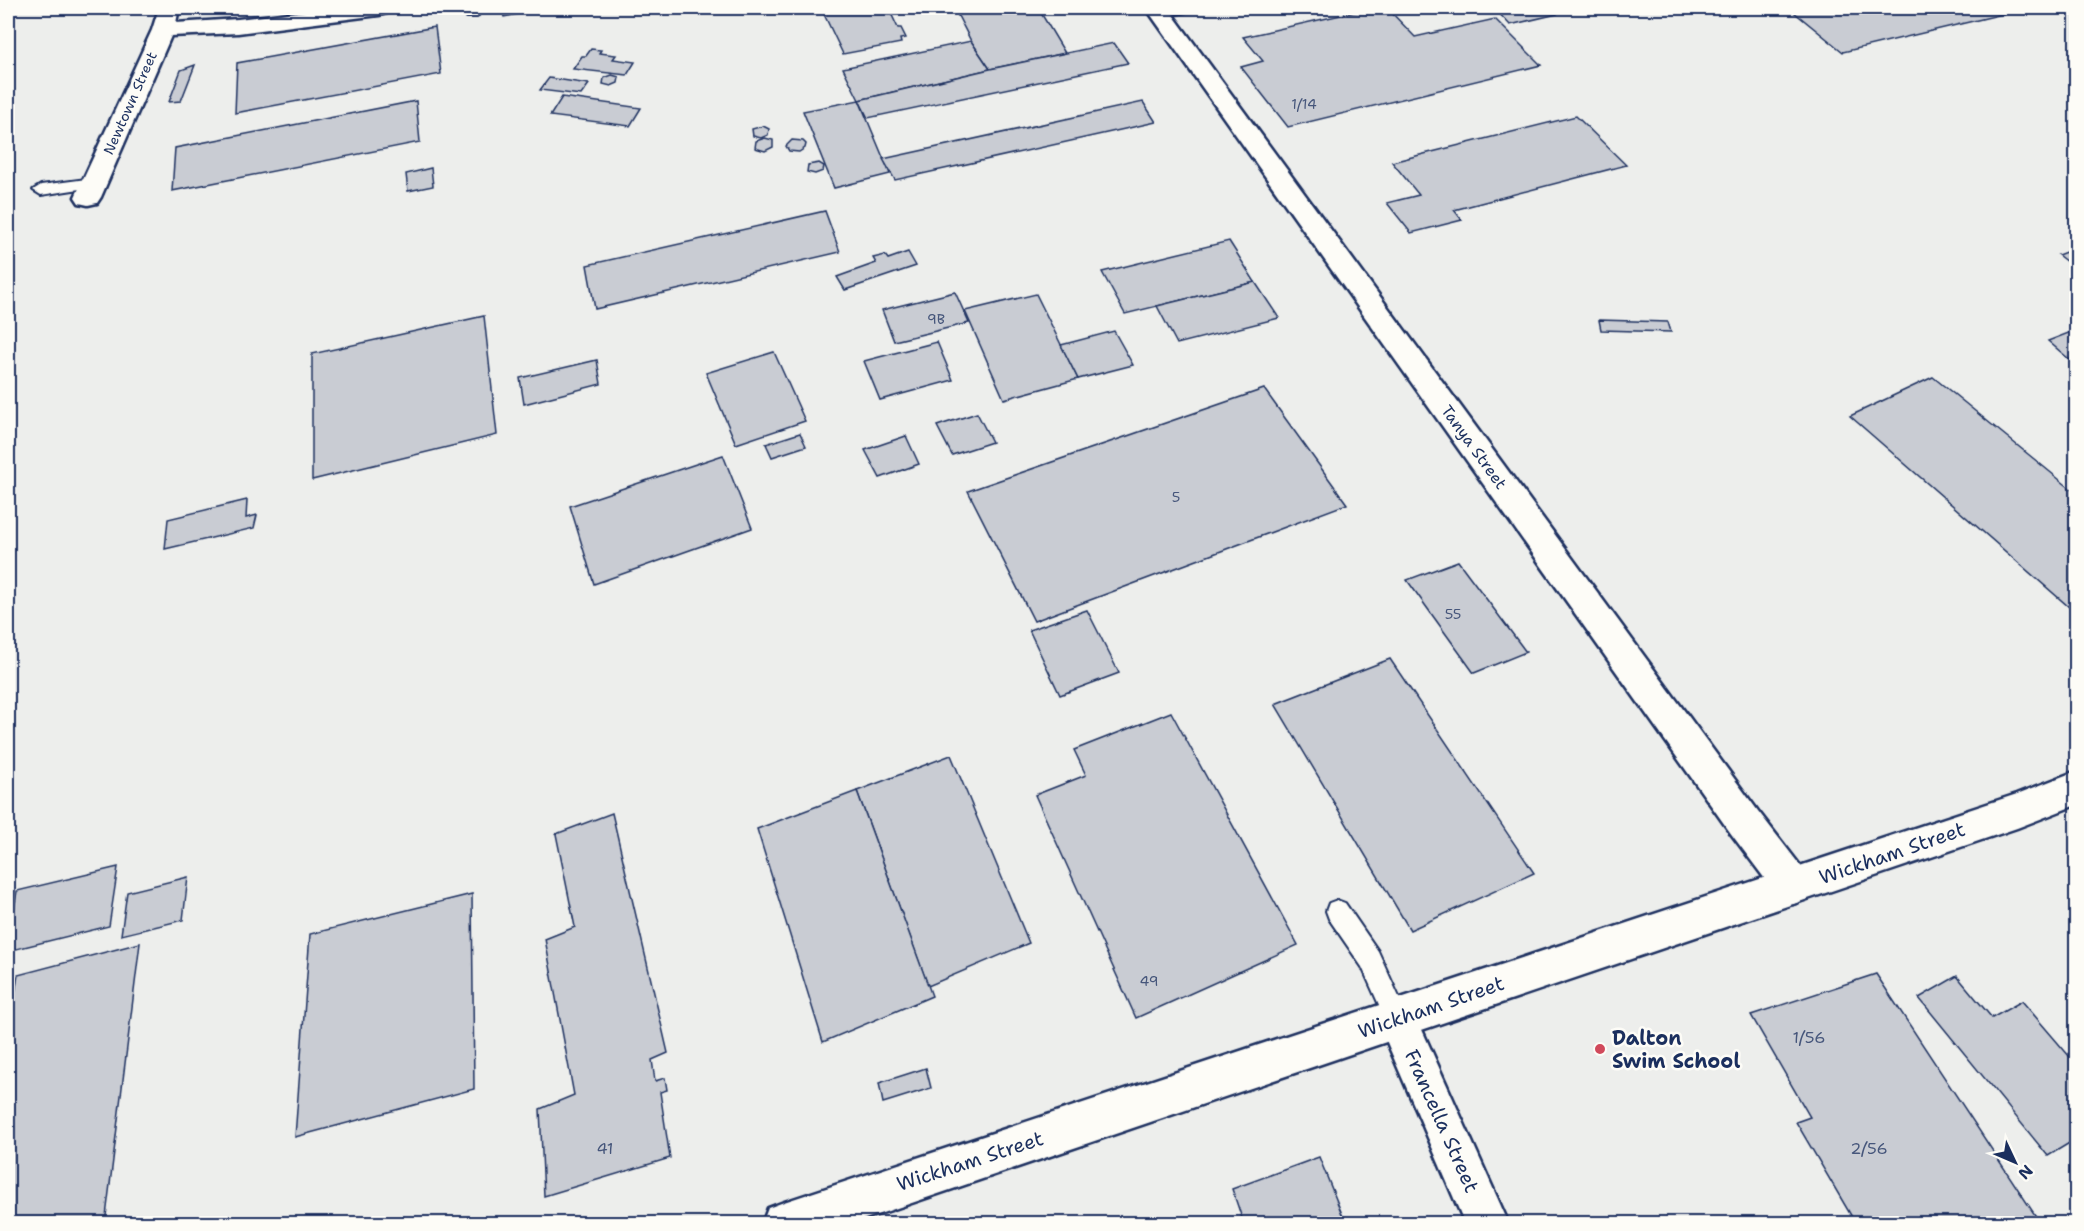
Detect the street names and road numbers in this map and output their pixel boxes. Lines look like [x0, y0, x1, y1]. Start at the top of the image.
street label: Newtown Street [99, 49, 161, 157]
street label: Tanya Street [1436, 401, 1512, 493]
street label: Wickham Street [1816, 816, 1968, 890]
street label: Wickham Street [1355, 970, 1507, 1044]
street label: Francella Street [1399, 1045, 1485, 1197]
street label: Wickham Street [893, 1125, 1047, 1197]

